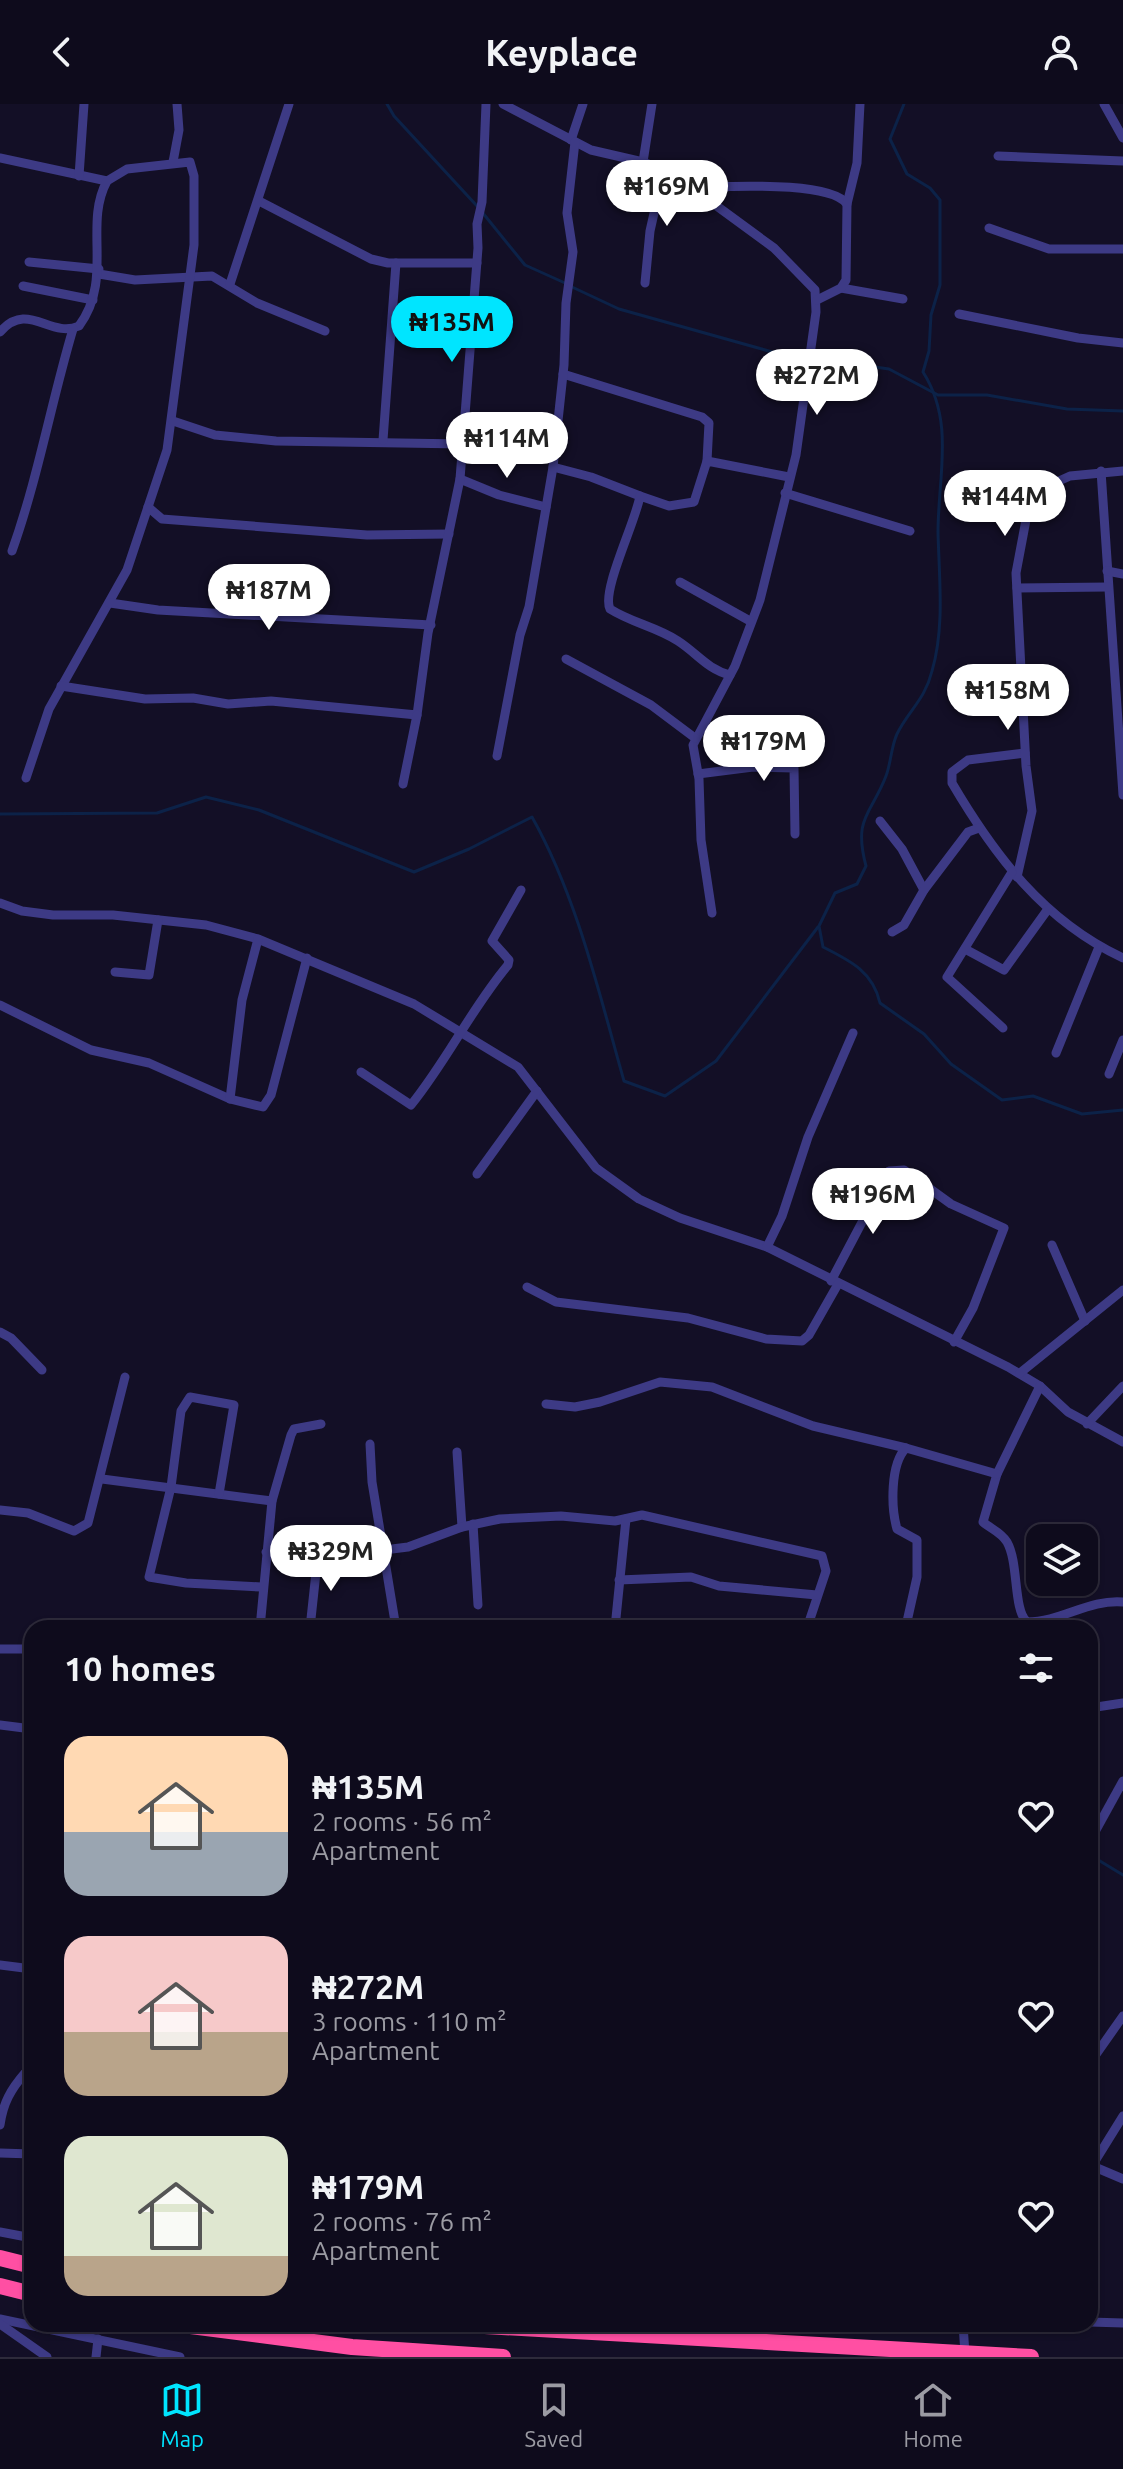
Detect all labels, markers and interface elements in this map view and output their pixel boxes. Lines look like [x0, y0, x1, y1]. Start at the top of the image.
icon: back [40, 30, 84, 74]
icon: person [1039, 30, 1083, 74]
text: Keyplace [485, 32, 638, 73]
pin: ₦169M [611, 160, 723, 228]
text: ₦169M [624, 171, 710, 200]
pin: ₦135M [396, 296, 508, 364]
text: ₦135M [409, 307, 495, 336]
pin: ₦272M [761, 349, 873, 417]
text: ₦272M [774, 360, 860, 389]
pin: ₦114M [451, 412, 563, 480]
text: ₦114M [464, 423, 550, 452]
pin: ₦144M [949, 470, 1061, 538]
text: ₦144M [962, 481, 1048, 510]
pin: ₦187M [213, 564, 325, 632]
text: ₦187M [226, 575, 312, 604]
pin: ₦158M [952, 664, 1064, 732]
text: ₦158M [965, 675, 1051, 704]
pin: ₦179M [708, 715, 820, 783]
text: ₦179M [721, 726, 807, 755]
pin: ₦196M [817, 1168, 929, 1236]
text: ₦196M [830, 1179, 916, 1208]
map controls [1026, 1524, 1098, 1596]
button: layers [1026, 1524, 1098, 1596]
pin: ₦329M [275, 1525, 387, 1593]
text: ₦329M [288, 1536, 374, 1565]
icon: filters [1014, 1646, 1058, 1690]
text: 10 homes [64, 1649, 216, 1687]
text: ₦135M [312, 1767, 424, 1805]
icon: home [128, 1768, 224, 1864]
icon: heart [1014, 1794, 1058, 1838]
text: 2 rooms · 56 m² [312, 1807, 492, 1836]
text: Apartment [312, 1836, 439, 1865]
text: ₦272M [312, 1967, 424, 2005]
icon: home [128, 1968, 224, 2064]
icon: heart [1014, 1994, 1058, 2038]
text: 3 rooms · 110 m² [312, 2007, 507, 2036]
text: Apartment [312, 2036, 439, 2065]
text: ₦179M [312, 2167, 424, 2205]
icon: home [128, 2168, 224, 2264]
icon: heart [1014, 2194, 1058, 2238]
text: 2 rooms · 76 m² [312, 2207, 492, 2236]
text: Apartment [312, 2236, 439, 2265]
tab: Map [160, 2378, 204, 2451]
tab: Saved [525, 2378, 583, 2451]
tab: Home [903, 2378, 963, 2451]

